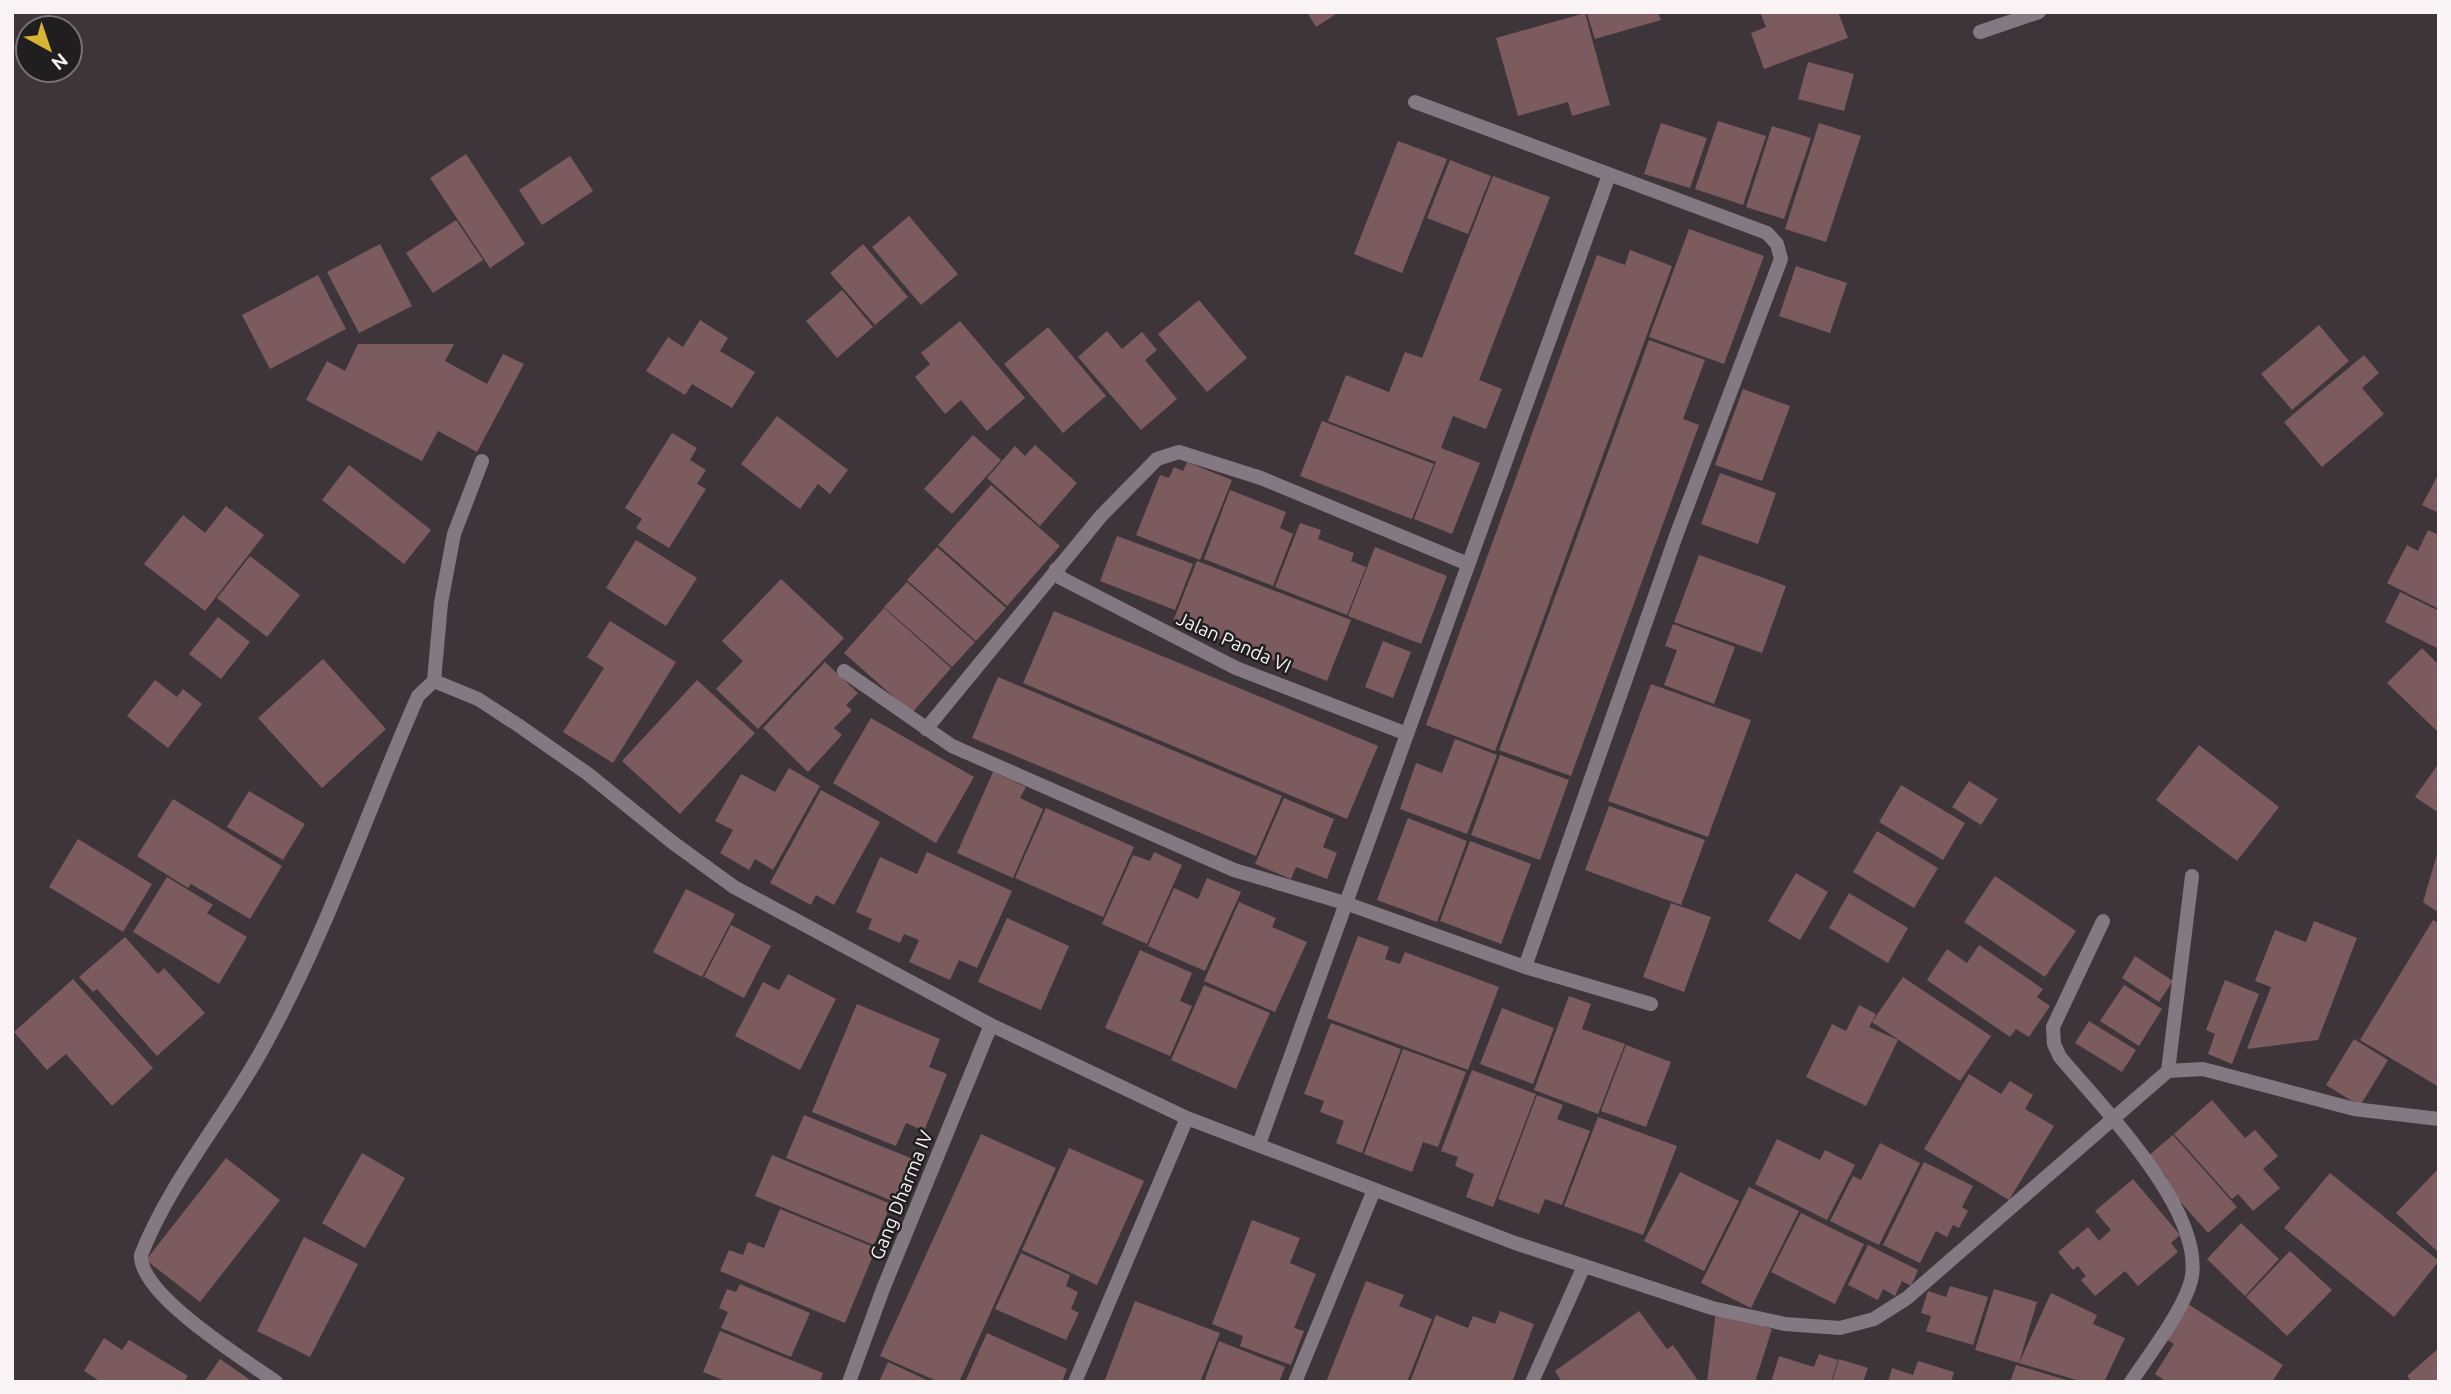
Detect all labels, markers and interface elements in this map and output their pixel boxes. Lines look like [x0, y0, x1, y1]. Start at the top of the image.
north arrow [14, 14, 84, 84]
text: N [47, 49, 72, 75]
street label: Jalan Panda VI [1173, 607, 1295, 677]
street label: Gang Dharma IV [865, 1127, 937, 1263]

